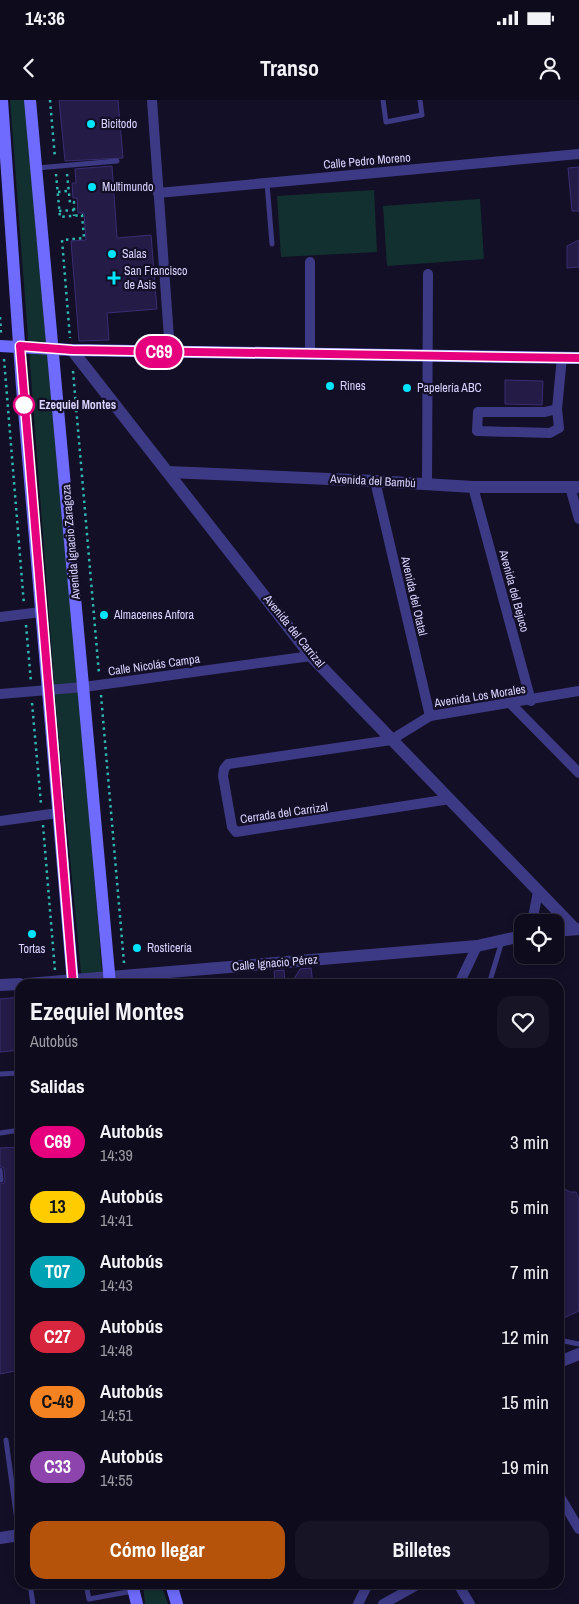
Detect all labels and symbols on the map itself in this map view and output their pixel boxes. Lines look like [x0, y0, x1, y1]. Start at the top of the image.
place label: Bicitodo [101, 116, 137, 132]
marker: Bicitodo [85, 118, 97, 130]
street label: Calle Pedro Moreno [323, 149, 411, 173]
place label: Multimundo [102, 179, 153, 195]
marker: Multimundo [86, 181, 98, 193]
place label: Salas [122, 246, 147, 262]
marker: Salas [106, 248, 118, 260]
place label: San Francisco de Asis [124, 263, 187, 293]
marker: San Francisco de Asis [108, 272, 120, 284]
line badge: C69 [130, 336, 188, 368]
place label: Rines [340, 378, 366, 394]
marker: Rines [324, 380, 336, 392]
place label: Papelería ABC [417, 380, 482, 396]
marker: Papelería ABC [401, 382, 413, 394]
marker: Ezequiel Montes [13, 394, 35, 416]
place label: Ezequiel Montes [39, 397, 117, 413]
street label: Avenida del Bambú [329, 471, 416, 491]
street label: Avenida Ignacio Zaragoza [58, 483, 84, 601]
street label: Avenida del Bejuco [495, 547, 533, 634]
street label: Avenida del Otatal [397, 554, 431, 637]
street label: Avenida del Carrizal [259, 591, 328, 671]
place label: Almacenes Anfora [113, 607, 194, 623]
marker: Almacenes Anfora [98, 609, 110, 621]
street label: Calle Nicolás Campa [107, 651, 201, 679]
street label: Avenida Los Morales [432, 681, 527, 711]
street label: Cerrada del Carrizal [239, 799, 329, 827]
marker: Tortas [26, 928, 38, 940]
place label: Rosticería [147, 940, 192, 956]
place label: Tortas [19, 941, 45, 957]
marker: Rosticería [131, 942, 143, 954]
street label: Calle Ignacio Pérez [232, 951, 319, 975]

